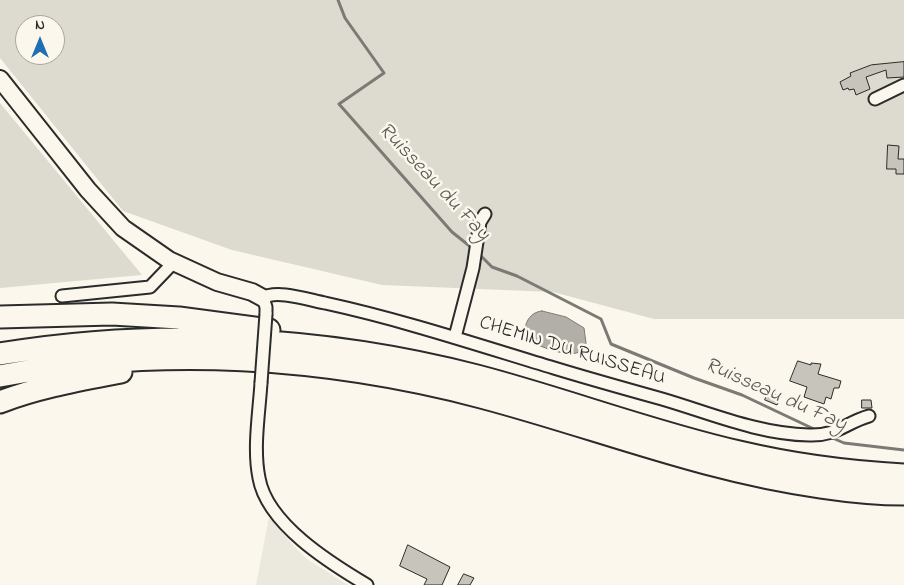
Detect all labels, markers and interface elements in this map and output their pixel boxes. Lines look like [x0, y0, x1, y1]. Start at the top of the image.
north arrow [15, 15, 65, 65]
text: N [35, 15, 45, 36]
water label: Ruisseau du Fay [372, 119, 494, 247]
street label: CHEMIN DU RUISSEAU [476, 312, 668, 392]
water label: Ruisseau du Fay [700, 354, 850, 438]

